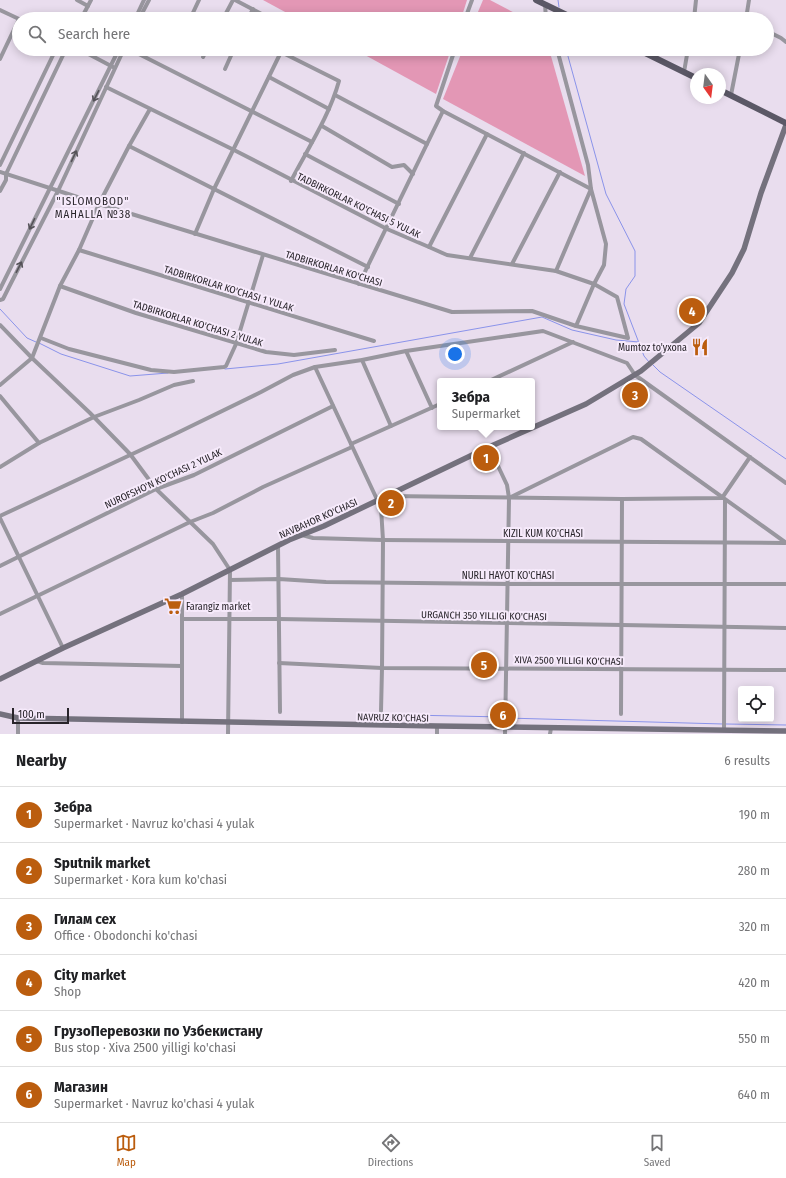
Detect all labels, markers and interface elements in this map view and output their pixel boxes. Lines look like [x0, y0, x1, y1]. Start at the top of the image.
search box [12, 12, 774, 56]
icon: search [26, 23, 48, 45]
text: Search here [58, 25, 130, 43]
north arrow [690, 68, 726, 104]
one-way arrow [91, 90, 99, 102]
one-way arrow [70, 150, 78, 162]
street label: TADBIRKORLAR KO'CHASI 5 YULAK [295, 171, 423, 241]
district label: "ISLOMOBOD" MAHALLA №38 [55, 195, 131, 221]
one-way arrow [28, 218, 35, 230]
street label: TADBIRKORLAR KO'CHASI [284, 249, 384, 289]
one-way arrow [16, 262, 24, 274]
street label: TADBIRKORLAR KO'CHASI 1 YULAK [162, 263, 296, 315]
pin: 4 [679, 296, 705, 326]
street label: TADBIRKORLAR KO'CHASI 2 YULAK [131, 298, 265, 350]
restaurant icon: Mumtoz to'yxona [690, 337, 710, 357]
place label: Mumtoz to'yxona [618, 342, 687, 354]
your location [445, 344, 465, 364]
popup [437, 378, 535, 430]
pin: 3 [622, 380, 648, 410]
text: Зебра [452, 388, 490, 406]
text: Supermarket [452, 406, 520, 421]
pin: 1 [473, 443, 499, 473]
street label: NUROFSHO'N KO'CHASI 2 YULAK [103, 446, 225, 511]
pin: 2 [378, 488, 404, 518]
street label: NAVBAHOR KO'CHASI [277, 496, 359, 542]
street label: KIZIL KUM KO'CHASI [503, 528, 583, 540]
street label: NURLI HAYOT KO'CHASI [462, 570, 554, 582]
supermarket icon: Farangiz market [163, 596, 183, 616]
place label: Farangiz market [186, 601, 251, 613]
street label: URGANCH 350 YILLIGI KO'CHASI [421, 609, 547, 623]
pin: 5 [471, 650, 497, 680]
street label: XIVA 2500 YILLIGI KO'CHASI [514, 654, 624, 668]
map controls [738, 686, 774, 722]
button: locate [738, 686, 774, 722]
pin: 6 [490, 700, 516, 730]
scale bar [12, 706, 69, 725]
text: 100 m [18, 708, 45, 721]
street label: NAVRUZ KO'CHASI [357, 711, 429, 725]
text: Nearby [16, 750, 67, 771]
text: 6 results [724, 753, 770, 768]
text: Зебра [54, 798, 92, 816]
text: 1 [26, 807, 32, 822]
text: 190 m [739, 807, 770, 822]
text: Supermarket · Navruz ko'chasi 4 yulak [54, 816, 254, 831]
text: Sputnik market [54, 854, 150, 872]
text: 2 [26, 863, 32, 878]
text: 280 m [738, 863, 770, 878]
text: Supermarket · Kora kum ko'chasi [54, 872, 227, 887]
text: Гилам сех [54, 910, 116, 928]
text: 3 [26, 919, 32, 934]
text: 320 m [739, 919, 770, 934]
text: Office · Obodonchi ko'chasi [54, 928, 198, 943]
text: City market [54, 966, 126, 984]
text: 4 [26, 975, 32, 990]
text: 420 m [738, 975, 770, 990]
text: Shop [54, 984, 81, 999]
text: ГрузоПеревозки по Узбекистану [54, 1022, 263, 1040]
text: 5 [26, 1031, 32, 1046]
text: 550 m [738, 1031, 770, 1046]
text: Bus stop · Xiva 2500 yilligi ko'chasi [54, 1040, 236, 1055]
text: Магазин [54, 1078, 108, 1096]
text: 6 [26, 1087, 32, 1102]
text: 640 m [737, 1087, 770, 1102]
text: Supermarket · Navruz ko'chasi 4 yulak [54, 1096, 254, 1111]
tab: Map [115, 1132, 137, 1169]
tab: Directions [368, 1132, 413, 1169]
tab: Saved [644, 1132, 671, 1169]

